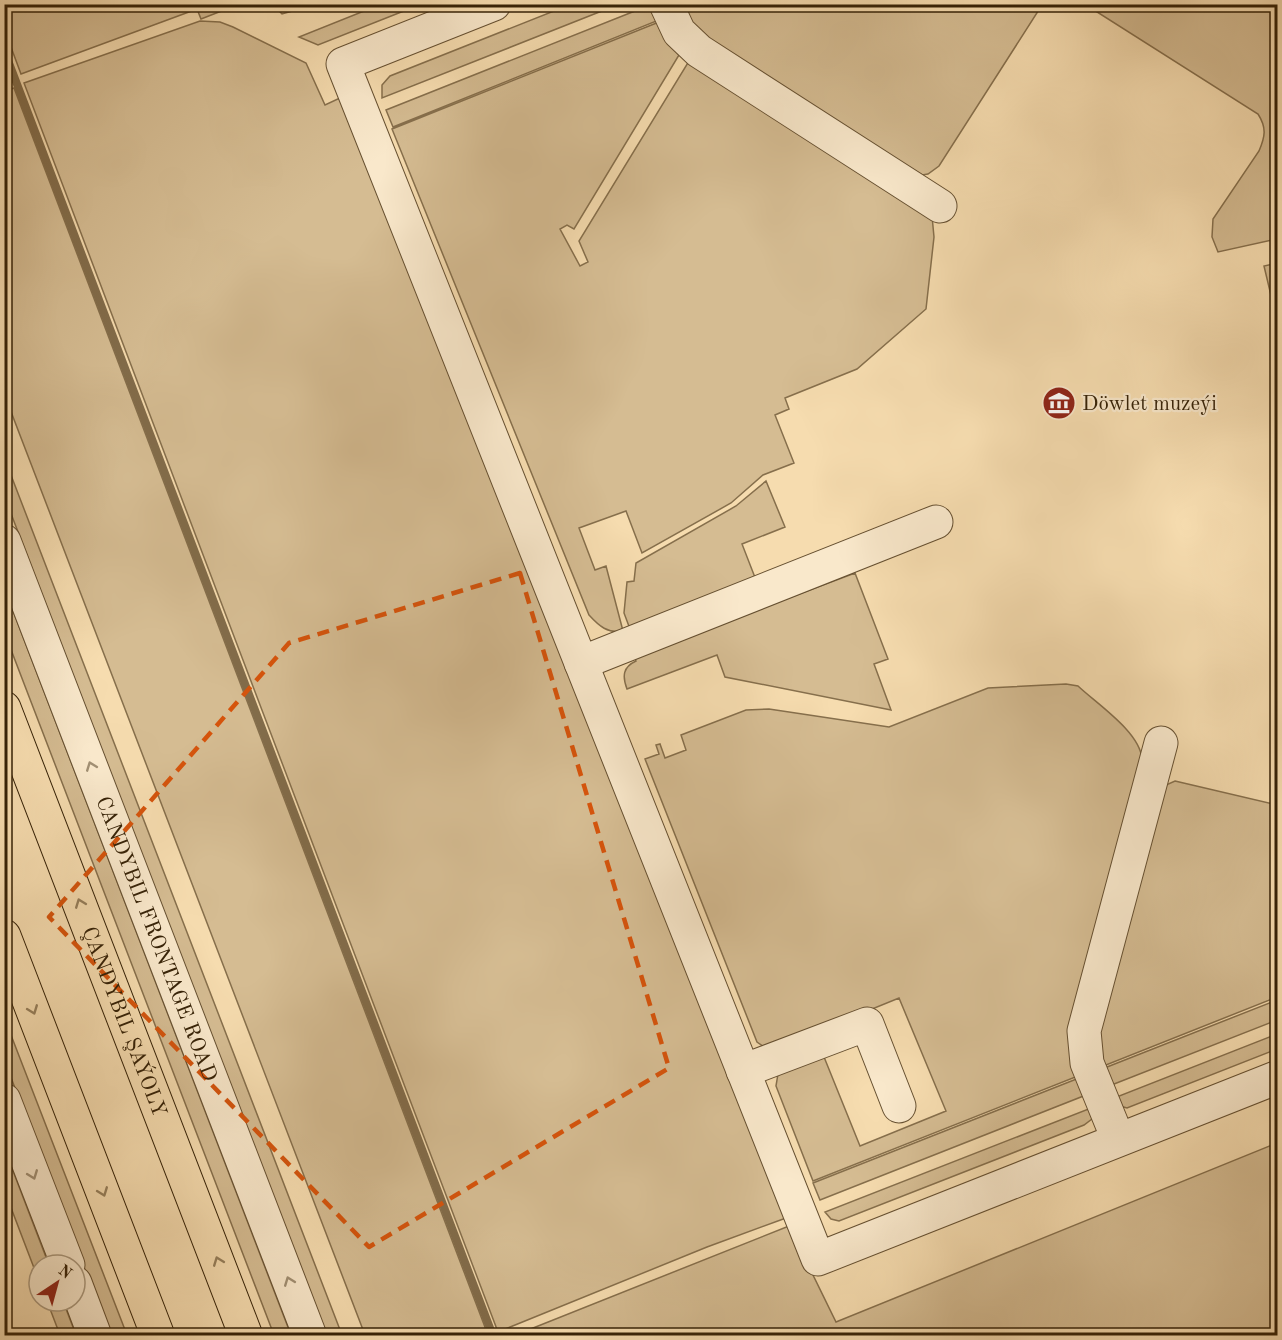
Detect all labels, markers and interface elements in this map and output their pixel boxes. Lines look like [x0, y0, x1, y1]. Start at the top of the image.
museum icon: Döwlet muzeýi [1041, 385, 1077, 421]
place label: Döwlet muzeýi [1082, 394, 1217, 415]
one-way arrow [86, 761, 98, 772]
street label: CANDYBIL FRONTAGE ROAD [91, 794, 220, 1085]
one-way arrow [74, 898, 87, 909]
street label: ÇANDYBIL ŞAÝOLY [77, 924, 170, 1120]
one-way arrow [26, 1004, 38, 1015]
one-way arrow [26, 1168, 38, 1179]
one-way arrow [95, 1187, 108, 1197]
north arrow [27, 1253, 87, 1313]
one-way arrow [212, 1257, 225, 1267]
text: N [55, 1262, 75, 1283]
one-way arrow [284, 1276, 296, 1287]

